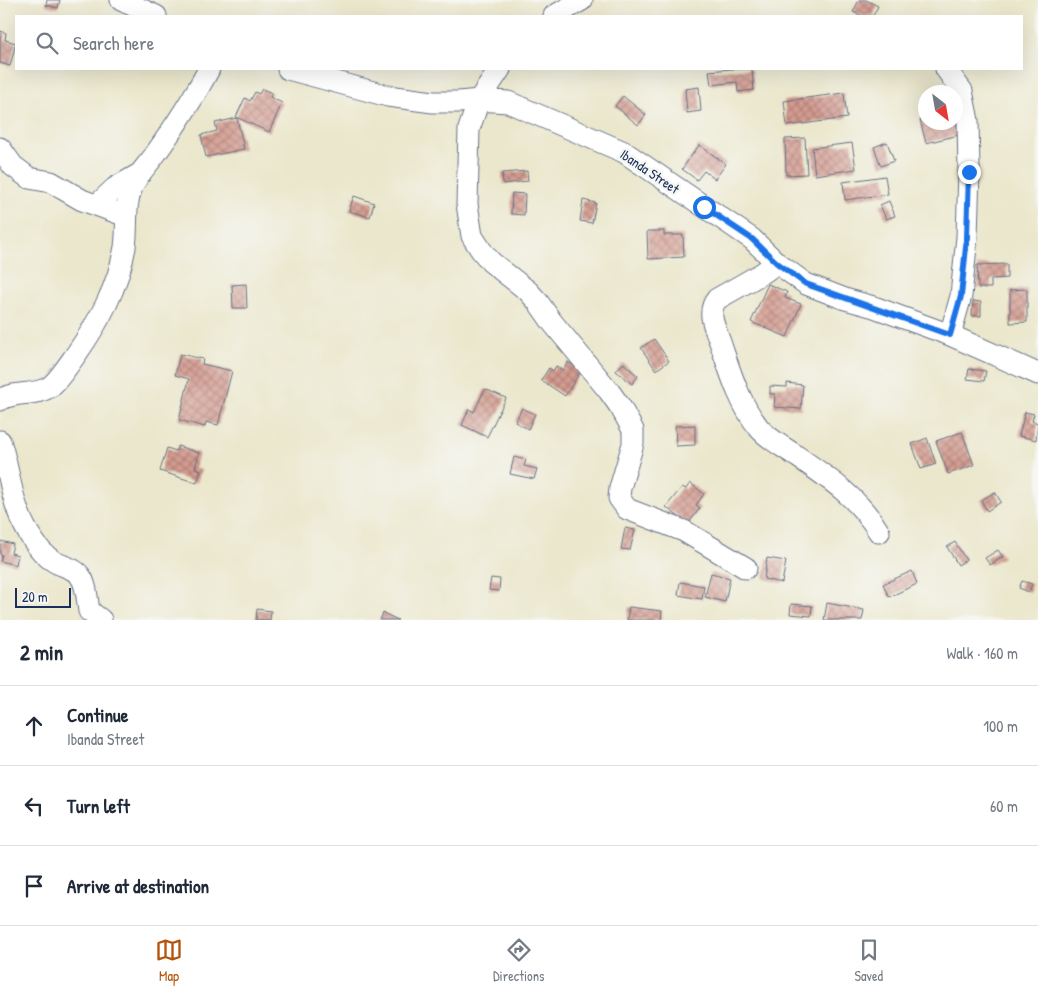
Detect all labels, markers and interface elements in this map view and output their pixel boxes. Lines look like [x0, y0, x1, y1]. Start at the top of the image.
search box [15, 15, 1023, 70]
icon: search [33, 29, 61, 57]
text: Search here [73, 30, 154, 56]
north arrow [918, 85, 963, 130]
street label: Ibanda Street [617, 144, 683, 198]
route end [958, 161, 981, 184]
route start [693, 196, 716, 219]
scale bar [15, 585, 71, 608]
text: 20 m [22, 587, 48, 606]
text: 2 min [20, 638, 63, 667]
text: Walk · 160 m [946, 642, 1018, 664]
text: Continue [67, 702, 128, 728]
icon: ahead [20, 712, 48, 740]
text: 100 m [983, 715, 1018, 737]
text: Ibanda Street [67, 728, 144, 750]
icon: left [20, 792, 48, 820]
text: Turn left [67, 793, 130, 819]
text: 60 m [990, 795, 1018, 817]
icon: arrive [20, 872, 48, 900]
text: Arrive at destination [67, 873, 209, 899]
tab: Map [155, 936, 183, 985]
tab: Directions [493, 936, 544, 985]
tab: Saved [854, 936, 883, 985]

